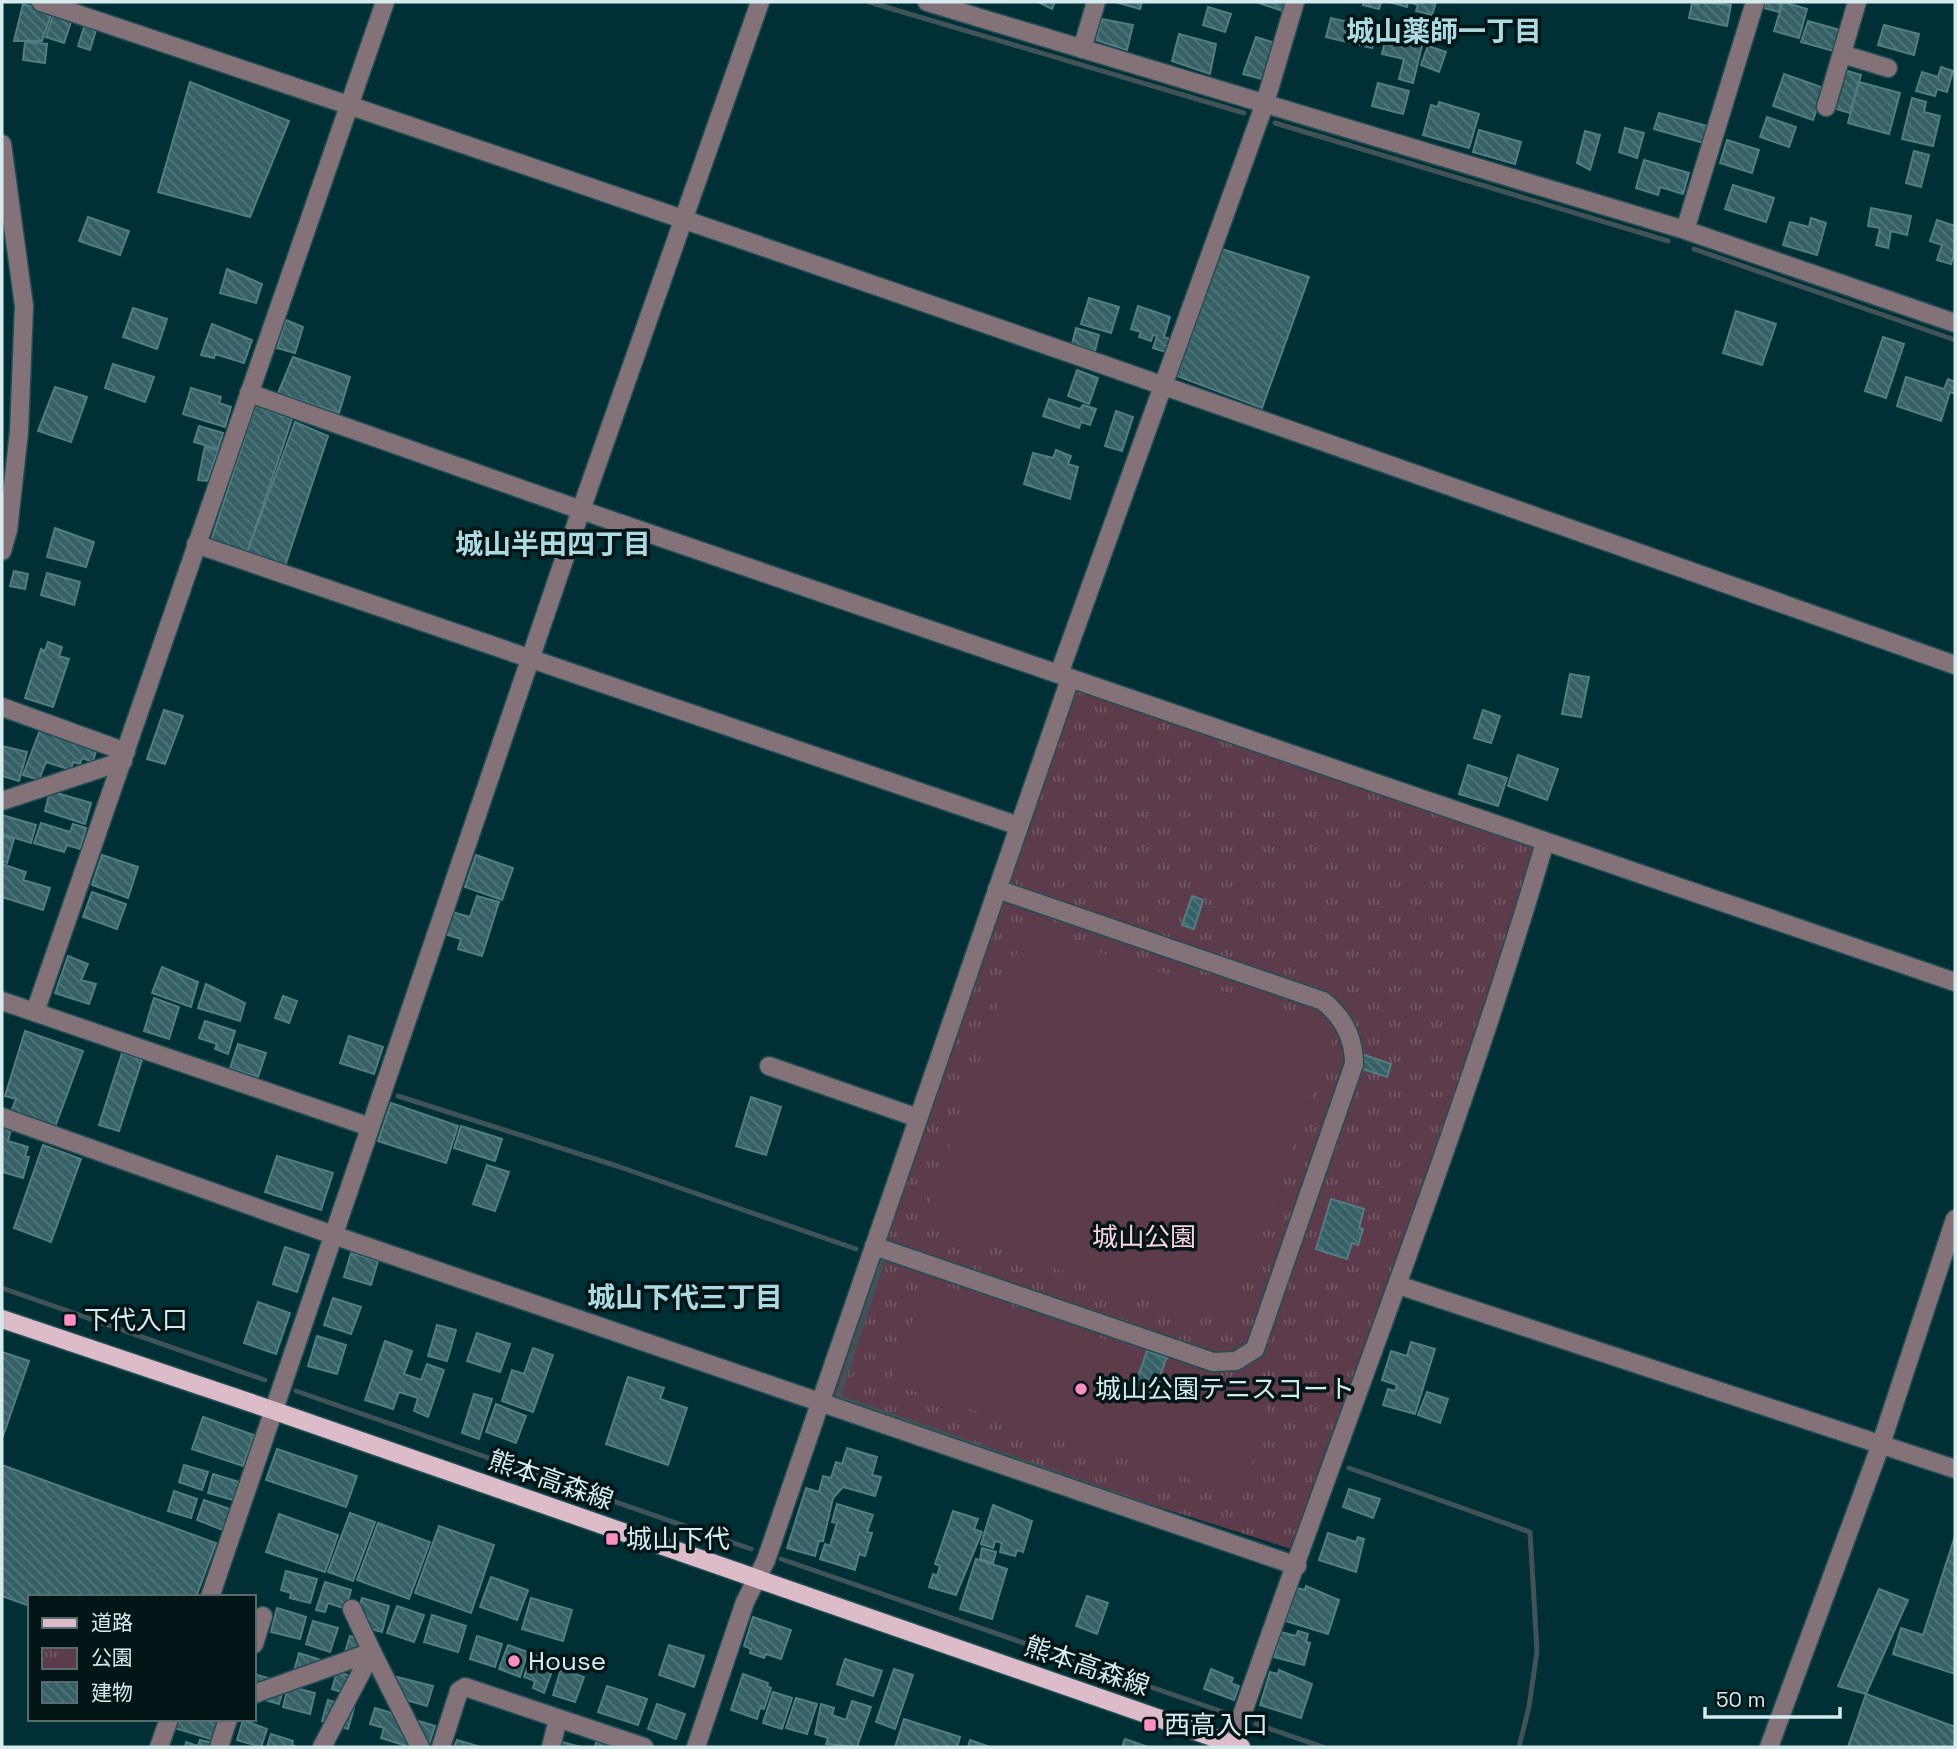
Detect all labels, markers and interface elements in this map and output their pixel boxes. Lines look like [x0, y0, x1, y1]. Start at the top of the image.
district label: 城山薬師一丁目 [1346, 13, 1542, 49]
district label: 城山半田四丁目 [455, 526, 651, 562]
park label: 城山公園 [1092, 1220, 1196, 1254]
district label: 城山下代三丁目 [587, 1279, 783, 1315]
place label: 下代入口 [84, 1303, 188, 1337]
marker: 下代入口 [62, 1312, 78, 1328]
place label: 城山公園テニスコート [1095, 1372, 1355, 1406]
marker: 城山公園テニスコート [1073, 1381, 1089, 1397]
street label: 熊本高森線 [484, 1443, 618, 1517]
place label: 城山下代 [626, 1522, 730, 1556]
marker: 城山下代 [604, 1531, 620, 1547]
legend [28, 1595, 256, 1721]
text: 道路 [91, 1609, 133, 1636]
street label: 熊本高森線 [1020, 1629, 1154, 1703]
text: 公園 [91, 1644, 133, 1671]
place label: House [528, 1644, 606, 1678]
marker: House [506, 1653, 522, 1669]
scale bar [1705, 1676, 1840, 1720]
text: 建物 [91, 1679, 133, 1706]
text: 50 m [1716, 1686, 1766, 1713]
place label: 西高入口 [1164, 1708, 1268, 1742]
marker: 西高入口 [1142, 1717, 1158, 1733]

